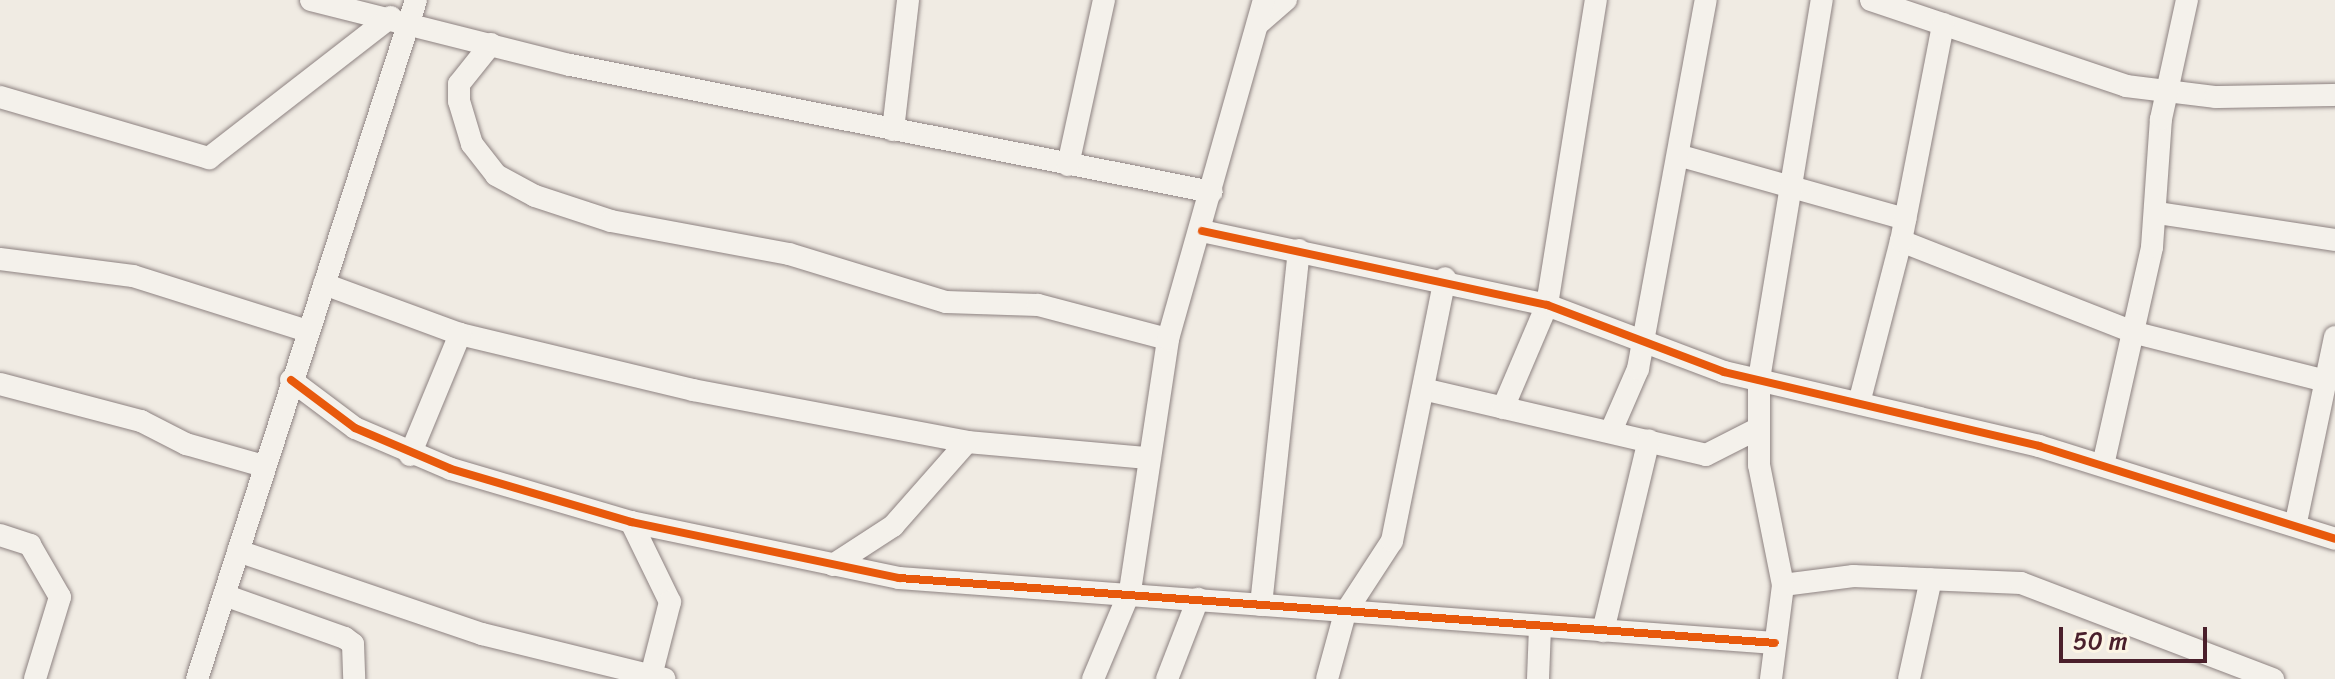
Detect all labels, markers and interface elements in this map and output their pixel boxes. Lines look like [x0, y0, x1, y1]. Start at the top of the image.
scale bar [2063, 611, 2211, 661]
text: 50 m [2073, 620, 2128, 662]

